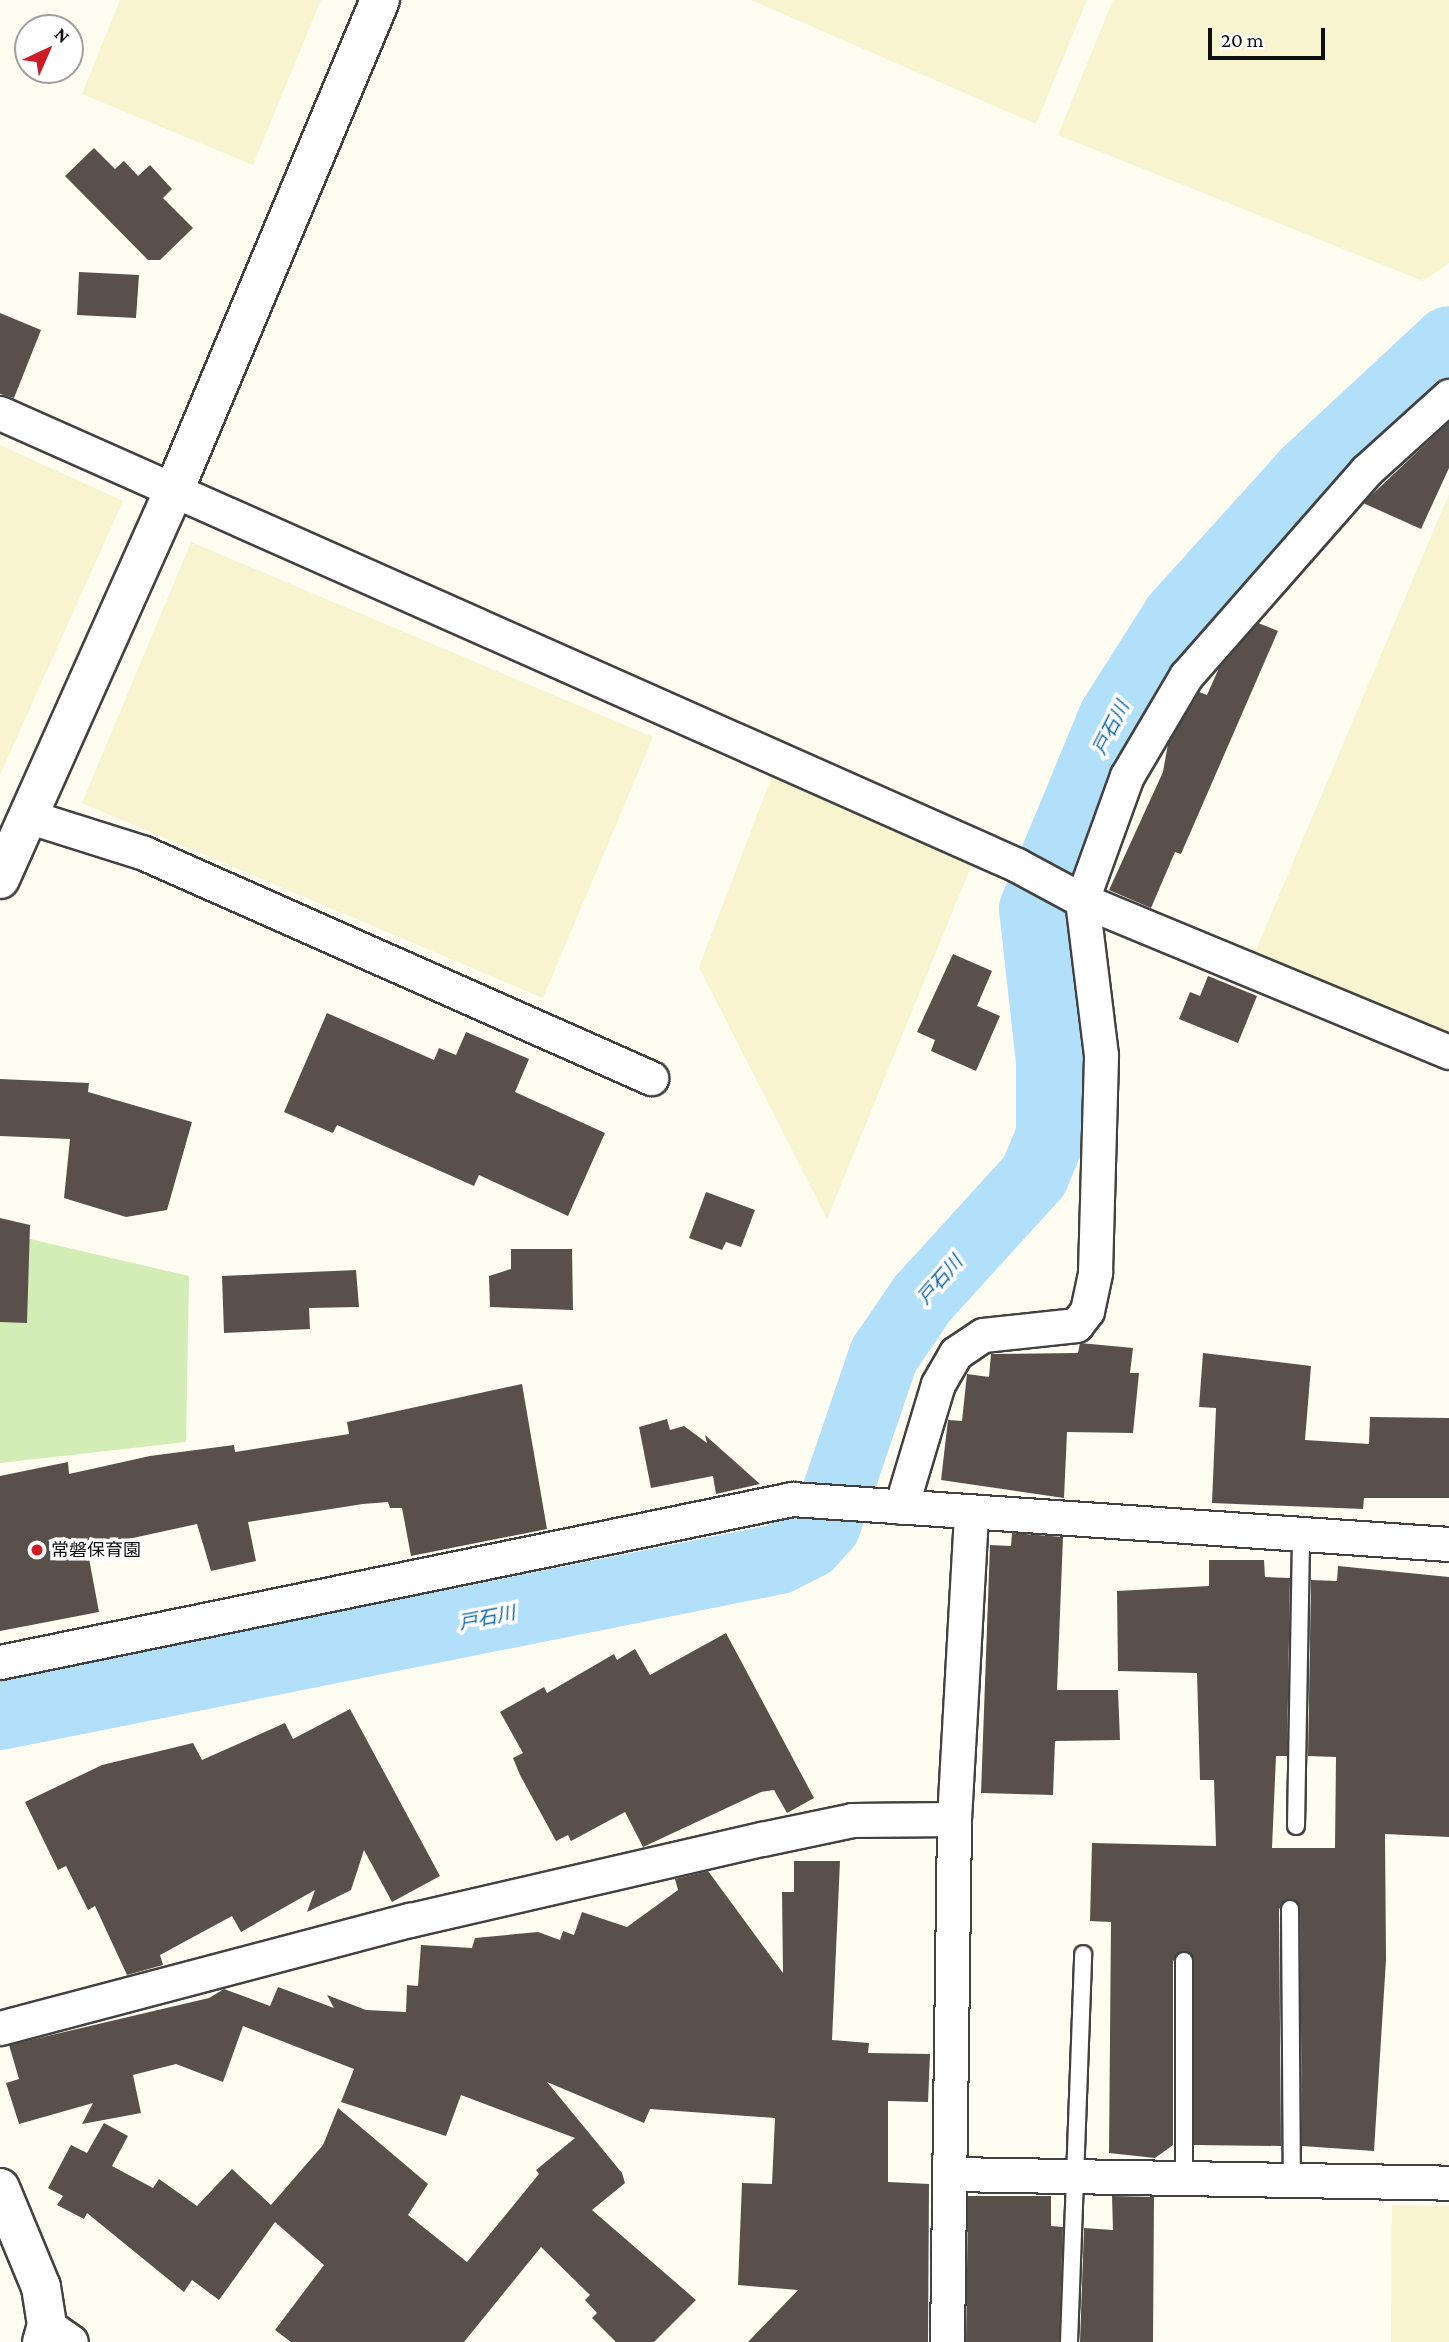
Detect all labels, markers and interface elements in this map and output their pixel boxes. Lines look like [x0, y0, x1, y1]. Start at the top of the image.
north arrow [14, 14, 84, 84]
scale bar [1211, 14, 1328, 58]
text: N [51, 23, 74, 47]
text: 20 m [1221, 28, 1264, 52]
water label: 戸石川 [1088, 697, 1134, 759]
water label: 戸石川 [913, 1251, 967, 1309]
place label: 常磐保育園 [51, 1539, 141, 1561]
marker: 常磐保育園 [29, 1542, 45, 1558]
water label: 戸石川 [457, 1601, 517, 1635]

